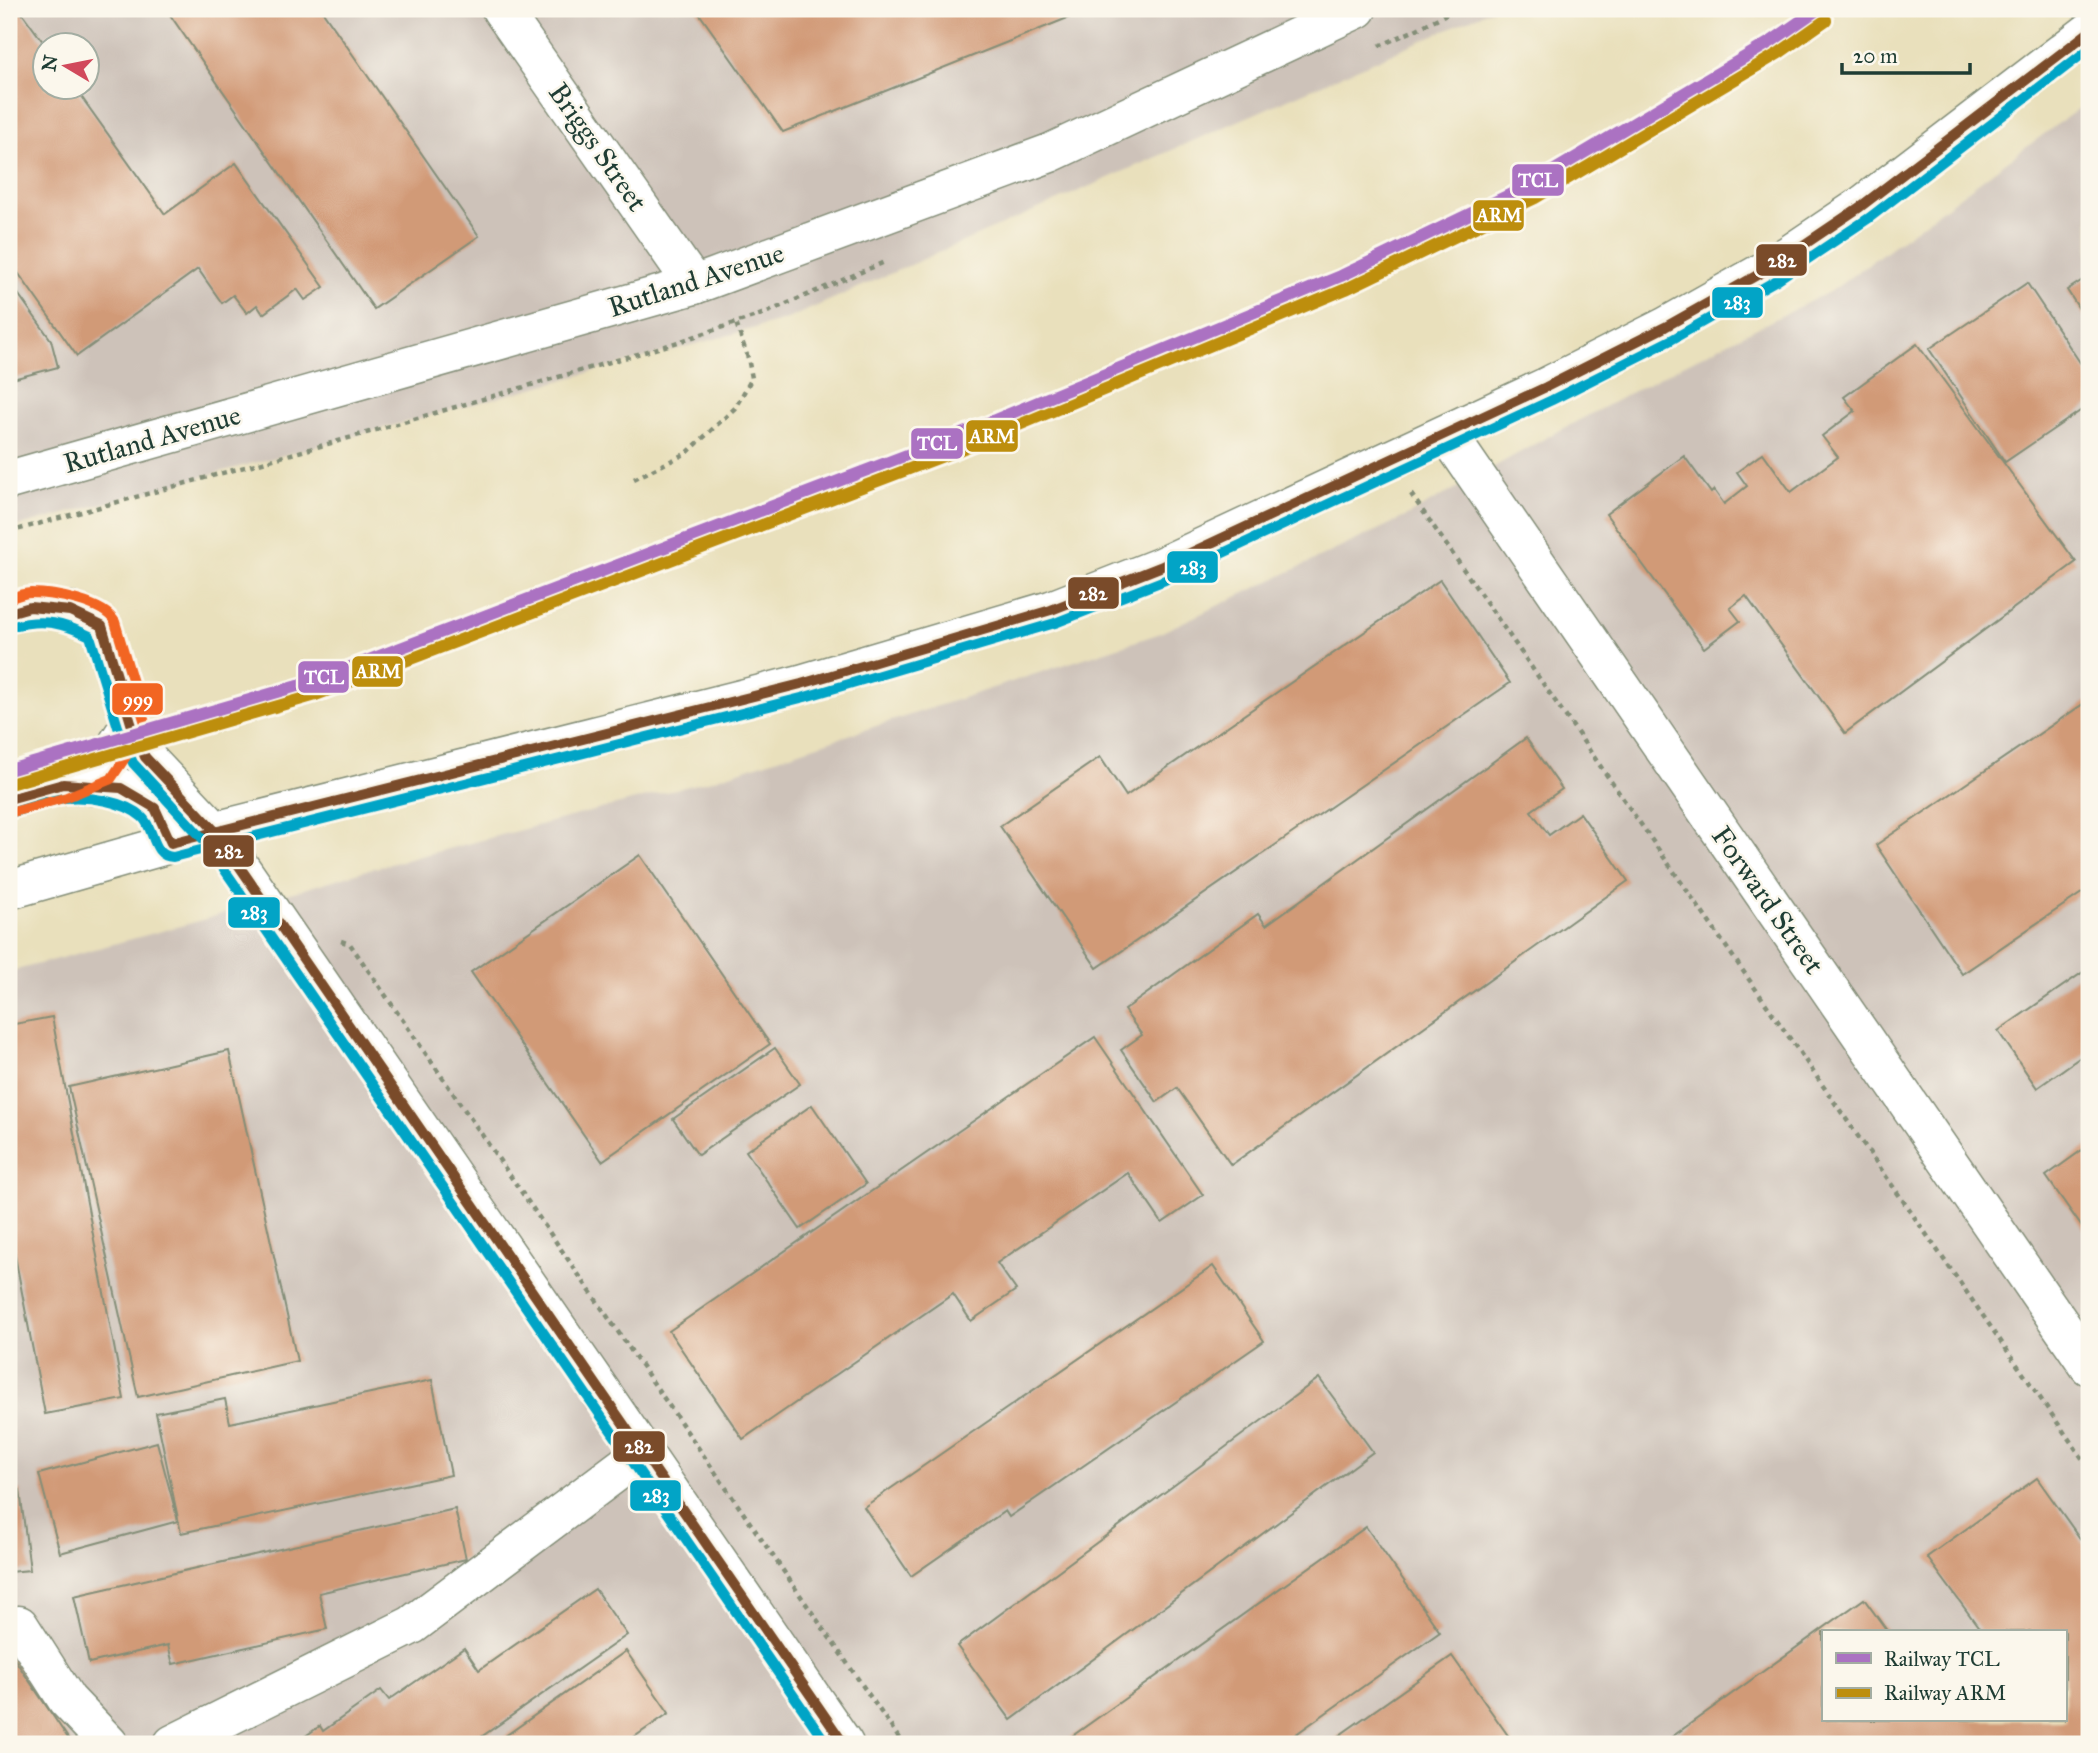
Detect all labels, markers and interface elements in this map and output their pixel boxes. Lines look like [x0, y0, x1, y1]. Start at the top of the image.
north arrow [32, 32, 102, 102]
scale bar [1842, 32, 1970, 76]
text: 20 m [1853, 43, 1898, 69]
text: N [37, 53, 62, 73]
street label: Briggs Street [541, 76, 655, 218]
line badge: TCL [1511, 163, 1565, 197]
text: TCL [1517, 169, 1559, 192]
line badge: ARM [1472, 199, 1525, 232]
text: ARM [1474, 204, 1522, 227]
street label: Rutland Avenue [604, 235, 788, 325]
line badge: 282 [1755, 243, 1808, 277]
text: 282 [1768, 249, 1797, 272]
line badge: 283 [1711, 286, 1764, 319]
text: 283 [1723, 291, 1751, 315]
street label: Rutland Avenue [59, 397, 245, 481]
line badge: ARM [965, 419, 1019, 453]
text: ARM [967, 425, 1015, 448]
line badge: TCL [910, 427, 964, 460]
text: TCL [916, 432, 958, 455]
line badge: 283 [1166, 550, 1219, 584]
text: 283 [1179, 556, 1207, 580]
line badge: 282 [1067, 576, 1120, 610]
text: 282 [1079, 582, 1108, 605]
line badge: ARM [351, 655, 404, 688]
line badge: TCL [297, 660, 350, 694]
text: ARM [353, 660, 401, 683]
text: TCL [303, 666, 345, 689]
line badge: 999 [111, 682, 164, 716]
text: 999 [123, 688, 153, 712]
street label: Forward Street [1704, 819, 1832, 981]
line badge: 282 [202, 834, 255, 868]
text: 282 [215, 840, 244, 863]
line badge: 283 [227, 896, 281, 929]
text: 283 [240, 901, 268, 925]
line badge: 282 [612, 1430, 666, 1463]
text: 282 [625, 1435, 654, 1458]
line badge: 283 [629, 1479, 682, 1512]
text: 283 [642, 1484, 670, 1508]
legend [1822, 1630, 2066, 1722]
text: Railway TCL [1884, 1646, 2000, 1672]
text: Railway ARM [1884, 1680, 2006, 1706]

